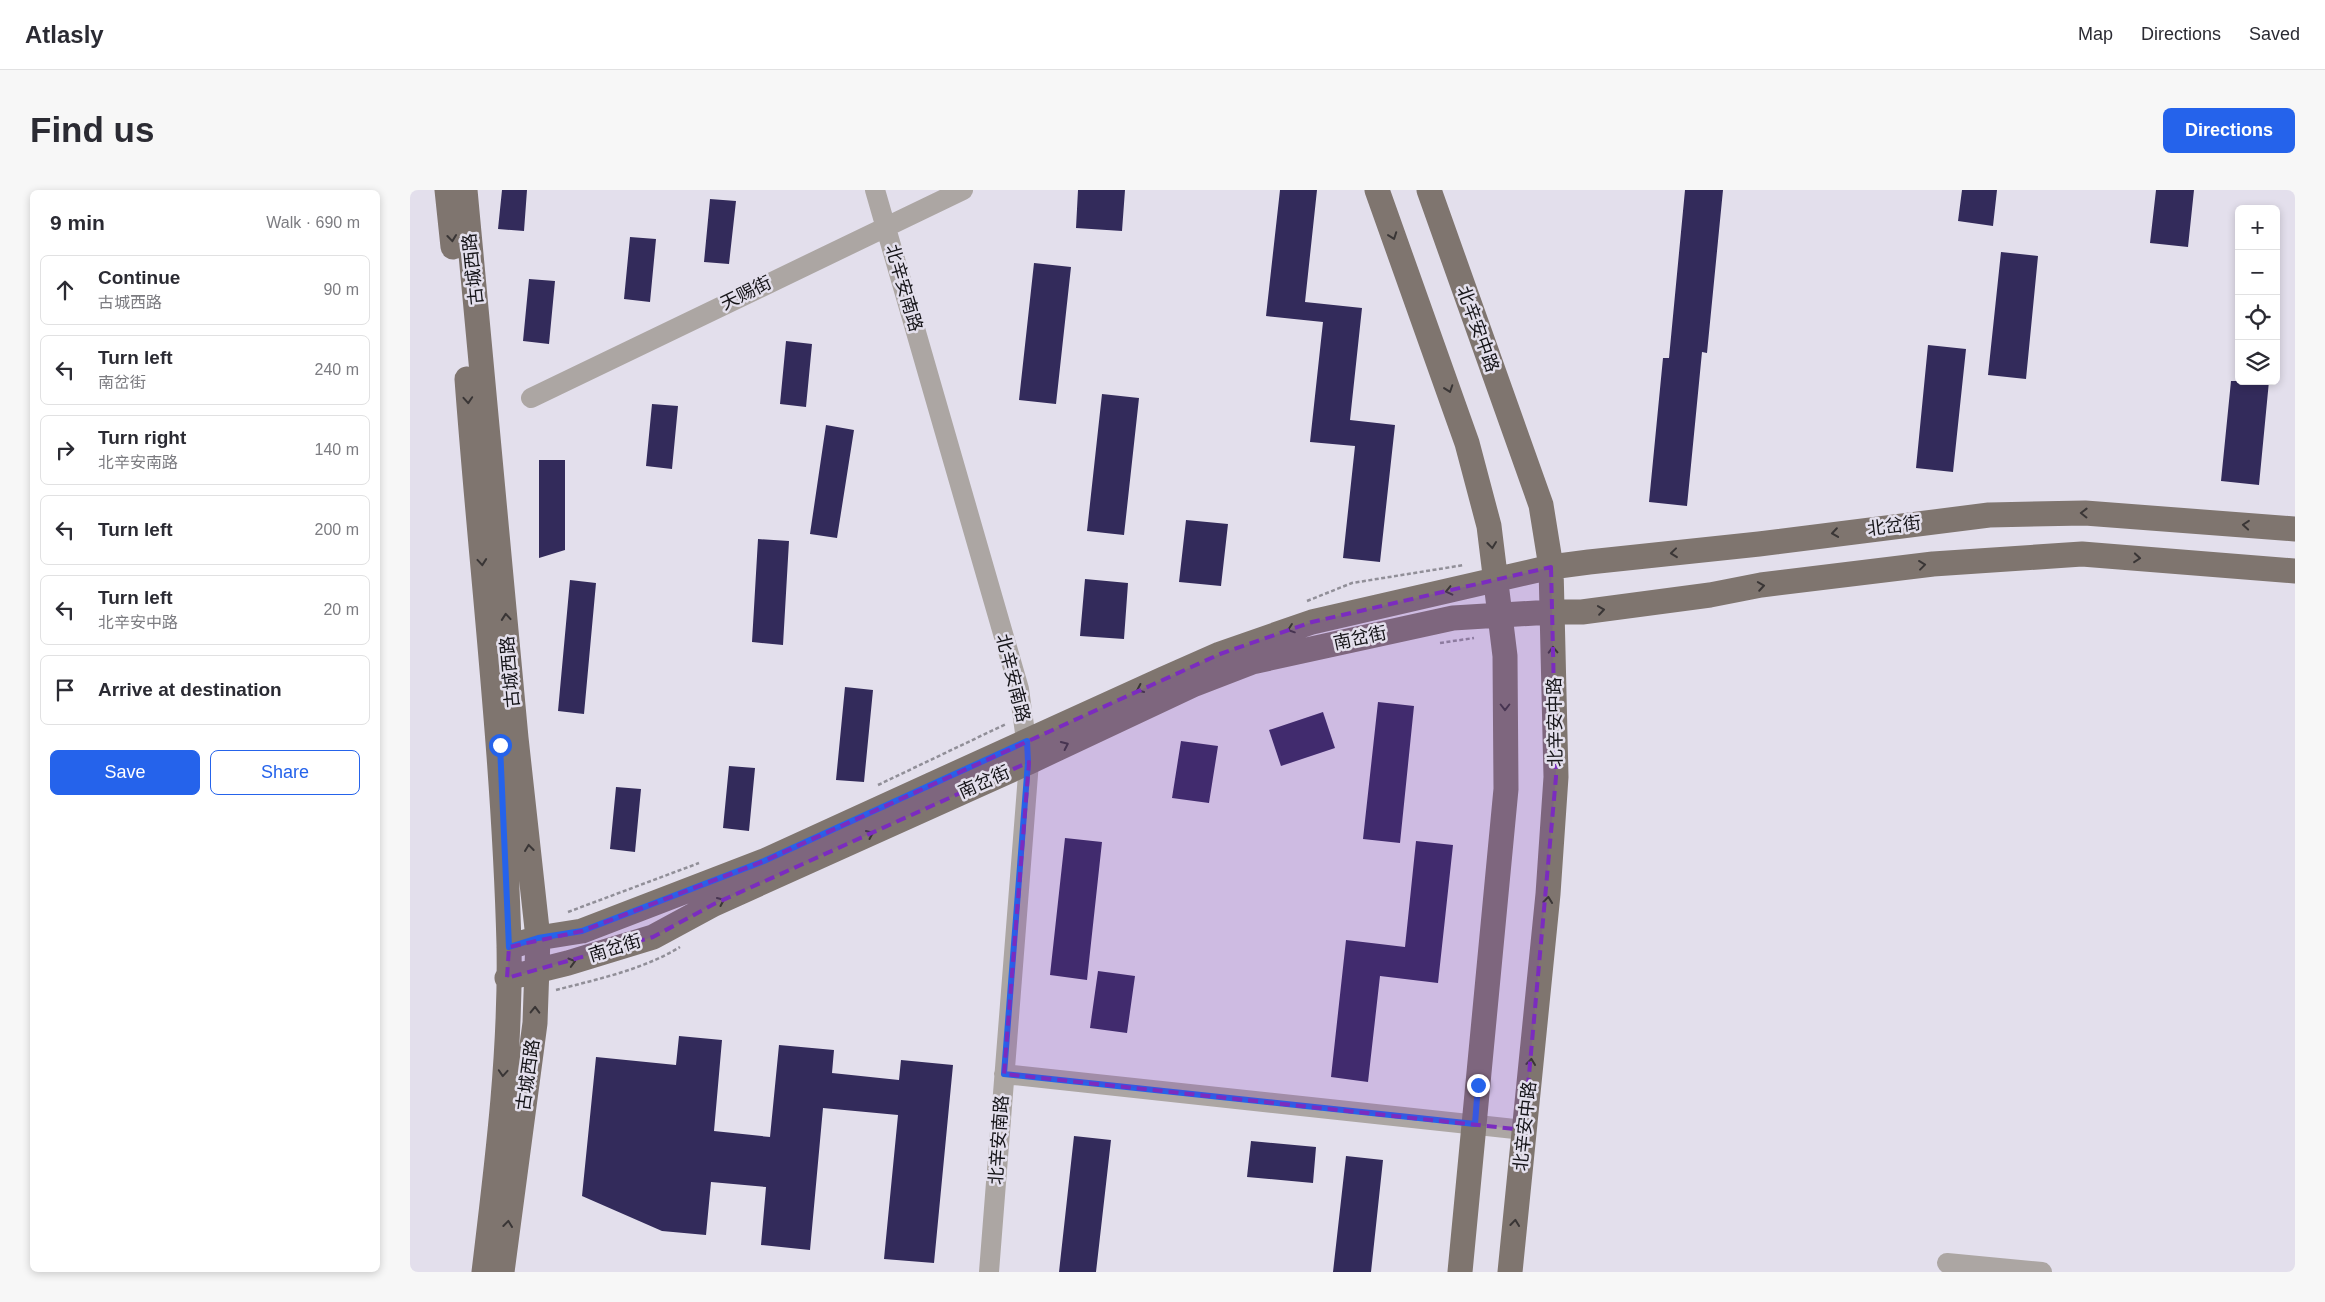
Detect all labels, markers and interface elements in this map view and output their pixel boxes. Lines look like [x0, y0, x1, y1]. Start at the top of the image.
text: Atlasly [25, 21, 104, 48]
text: Map [2078, 24, 2113, 44]
text: Directions [2141, 24, 2221, 44]
text: Saved [2249, 24, 2300, 44]
button: Directions [2163, 108, 2295, 153]
text: Find us [30, 110, 154, 149]
map controls [2235, 205, 2280, 385]
button: + [2235, 205, 2280, 250]
text: 9 min [50, 211, 105, 234]
text: Walk · 690 m [266, 214, 360, 231]
one-way arrow [1387, 231, 1397, 240]
street label: 古城西路 [459, 232, 487, 306]
one-way arrow [446, 235, 457, 243]
street label: 北辛安南路 [882, 242, 926, 334]
button: − [2235, 250, 2280, 295]
text: Continue [98, 267, 180, 288]
street label: 天赐街 [717, 272, 775, 314]
icon: ahead [51, 276, 79, 304]
text: 90 m [323, 281, 359, 298]
street label: 北辛安中路 [1453, 283, 1503, 375]
text: 古城西路 [98, 294, 162, 311]
button: locate [2235, 295, 2280, 340]
button: layers [2235, 340, 2280, 385]
text: Turn left [98, 347, 173, 368]
icon: left [51, 356, 79, 384]
text: 240 m [315, 361, 359, 378]
text: 南岔街 [98, 374, 146, 391]
one-way arrow [1443, 384, 1453, 392]
one-way arrow [463, 396, 474, 404]
text: Turn right [98, 427, 186, 448]
icon: right [51, 436, 79, 464]
text: 140 m [315, 441, 359, 458]
text: 北辛安南路 [98, 454, 178, 471]
one-way arrow [2080, 508, 2088, 518]
street label: 北岔街 [1866, 513, 1922, 539]
icon: left [51, 516, 79, 544]
text: Turn left [98, 519, 173, 540]
one-way arrow [2242, 519, 2250, 530]
text: 200 m [315, 521, 359, 538]
one-way arrow [1831, 527, 1839, 538]
one-way arrow [1486, 541, 1497, 549]
one-way arrow [1670, 547, 1678, 558]
one-way arrow [2133, 552, 2141, 563]
one-way arrow [476, 558, 487, 566]
one-way arrow [1919, 560, 1927, 571]
one-way arrow [1757, 581, 1766, 591]
one-way arrow [1444, 585, 1453, 595]
text: Turn left [98, 587, 173, 608]
icon: left [51, 596, 79, 624]
text: 20 m [323, 601, 359, 618]
one-way arrow [1597, 605, 1605, 616]
one-way arrow [500, 613, 511, 621]
text: 北辛安中路 [98, 614, 178, 631]
one-way arrow [1287, 623, 1296, 633]
street label: 南岔街 [1332, 623, 1388, 653]
street label: 北辛安南路 [992, 632, 1034, 724]
street label: 古城西路 [497, 635, 523, 709]
one-way arrow [1548, 646, 1558, 654]
icon: arrive [51, 676, 79, 704]
street label: 北辛安中路 [1544, 677, 1566, 767]
text: Arrive at destination [98, 679, 282, 700]
one-way arrow [1136, 683, 1145, 693]
one-way arrow [1500, 703, 1511, 711]
route start [489, 734, 512, 757]
one-way arrow [1060, 741, 1069, 751]
button: Save [50, 750, 200, 795]
button: Share [210, 750, 360, 795]
street label: 南岔街 [955, 762, 1013, 802]
one-way arrow [865, 829, 874, 840]
one-way arrow [524, 844, 535, 852]
one-way arrow [716, 896, 725, 907]
one-way arrow [1542, 896, 1553, 904]
street label: 南岔街 [586, 931, 644, 965]
one-way arrow [567, 957, 575, 967]
one-way arrow [530, 1006, 540, 1014]
street label: 古城西路 [513, 1038, 543, 1112]
one-way arrow [1525, 1058, 1536, 1066]
one-way arrow [498, 1070, 509, 1078]
route end [1467, 1074, 1490, 1097]
street label: 北辛安中路 [1510, 1080, 1540, 1172]
street label: 北辛安南路 [986, 1094, 1012, 1186]
one-way arrow [502, 1219, 513, 1227]
one-way arrow [1509, 1219, 1520, 1227]

